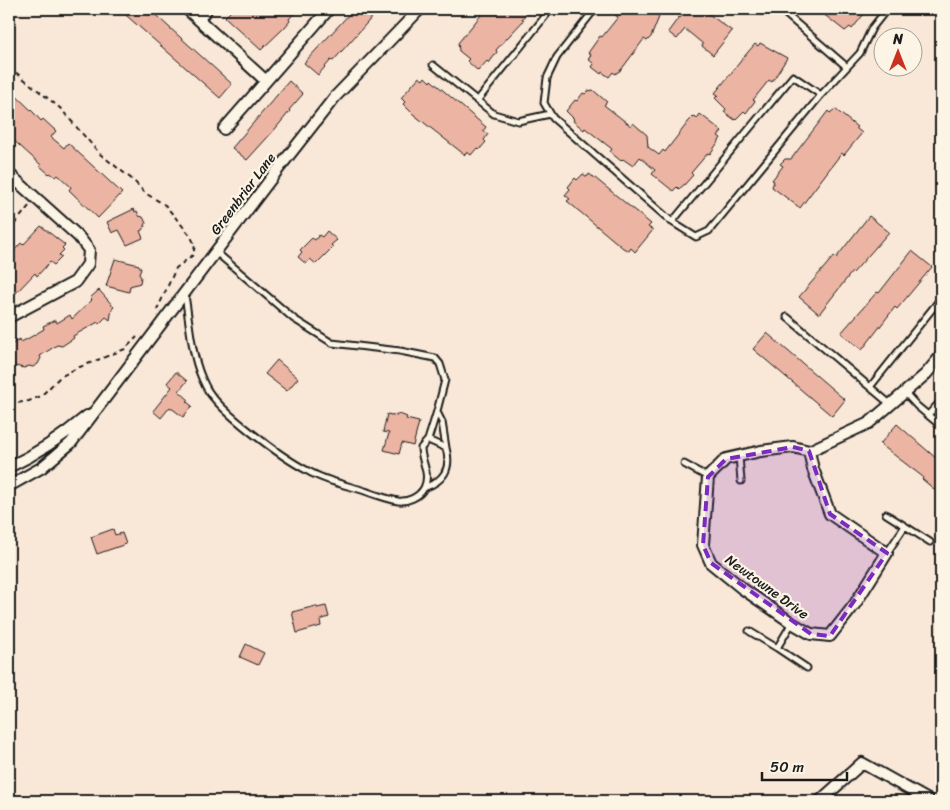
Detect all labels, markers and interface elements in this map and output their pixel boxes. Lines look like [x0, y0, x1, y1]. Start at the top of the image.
text: N [892, 27, 903, 52]
north arrow [872, 28, 922, 78]
street label: Greenbriar Lane [204, 147, 283, 241]
street label: Newtowne Drive [720, 548, 814, 626]
scale bar [762, 750, 848, 782]
text: 50 m [770, 754, 805, 780]

